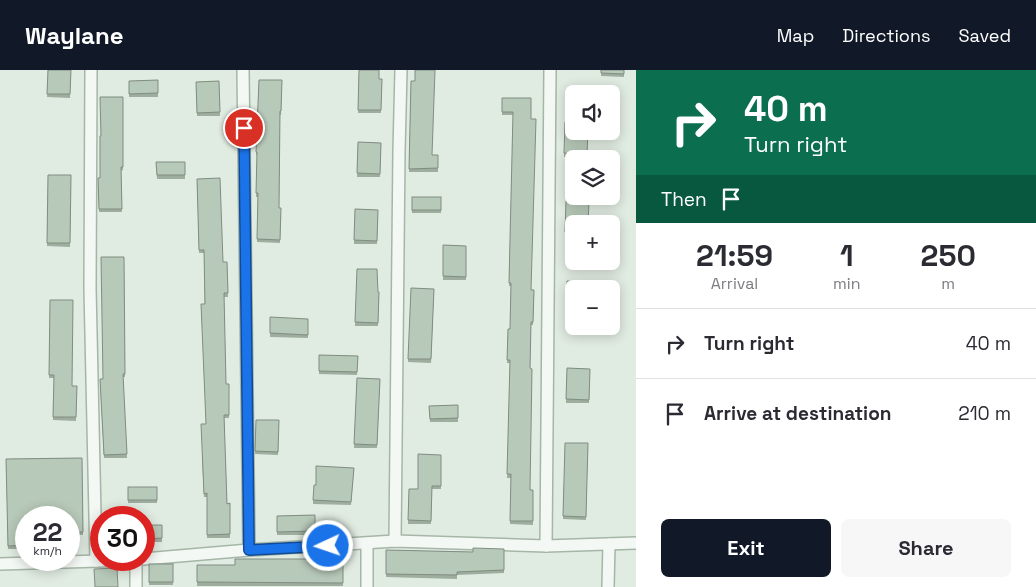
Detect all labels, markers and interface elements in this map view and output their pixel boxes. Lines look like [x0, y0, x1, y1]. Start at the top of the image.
text: Waylane [25, 20, 124, 51]
text: Map [777, 24, 814, 47]
text: Directions [842, 24, 931, 47]
text: Saved [959, 24, 1011, 47]
map controls [565, 85, 620, 335]
button: sound [565, 85, 620, 140]
text: 40 m [744, 87, 828, 131]
icon: right [661, 90, 726, 155]
pin [223, 107, 265, 149]
icon: arrive [230, 114, 258, 142]
text: Turn right [744, 130, 847, 158]
button: layers [565, 150, 620, 205]
icon: arrive [717, 185, 745, 213]
text: Then [661, 187, 707, 212]
button: + [565, 215, 620, 270]
text: 21:59 [696, 236, 773, 275]
text: 1 [840, 236, 854, 275]
text: 250 [921, 236, 976, 275]
text: Arrival [711, 273, 758, 294]
text: min [833, 273, 861, 294]
text: m [941, 273, 955, 294]
button: − [565, 280, 620, 335]
icon: right [661, 330, 689, 358]
text: Turn right [704, 331, 794, 356]
text: 40 m [966, 331, 1011, 356]
icon: arrive [661, 400, 689, 428]
text: Arrive at destination [704, 401, 892, 426]
text: 210 m [958, 401, 1011, 426]
speed limit sign: 30 [90, 506, 155, 571]
text: 22 [33, 516, 62, 548]
position arrow [301, 519, 353, 571]
button: Exit [661, 519, 831, 577]
button: Share [841, 519, 1011, 577]
text: km/h [33, 543, 62, 559]

